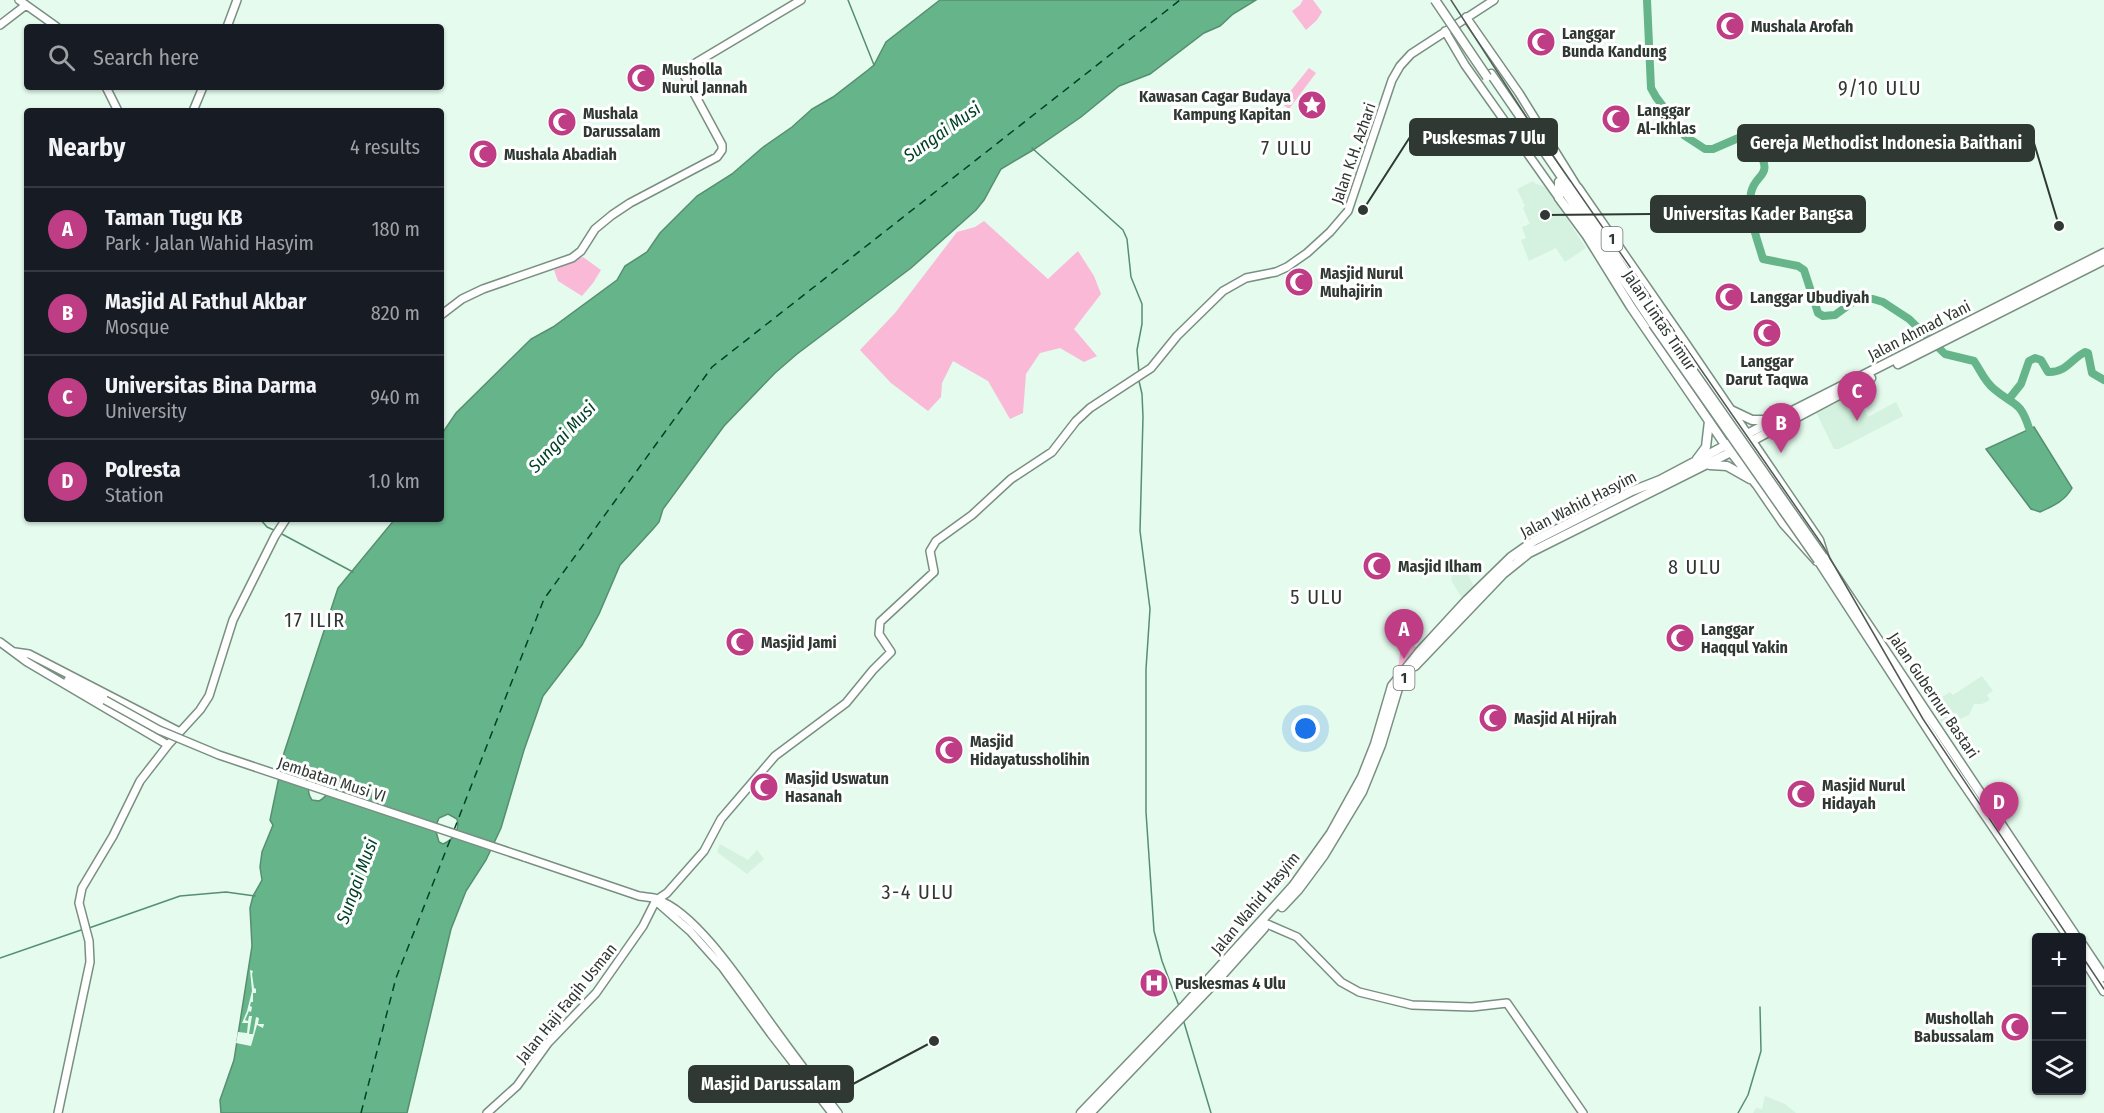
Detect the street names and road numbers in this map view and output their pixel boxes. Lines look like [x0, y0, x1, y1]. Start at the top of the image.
street label: Jalan K.H. Azhari [1327, 100, 1380, 206]
road number: 1 [1602, 227, 1622, 251]
street label: Jalan Lintas Timur [1619, 267, 1700, 374]
street label: Jalan Ahmad Yani [1865, 296, 1974, 364]
street label: Jalan Wahid Hasyim [1517, 467, 1640, 542]
street label: Jalan Gubernur Bastari [1884, 629, 1983, 762]
road number: 1 [1394, 666, 1414, 690]
street label: Jembatan Musi VI [275, 753, 388, 806]
street label: Jalan Wahid Hasyim [1207, 848, 1304, 958]
street label: Jalan Haji Faqih Usman [512, 939, 621, 1067]

